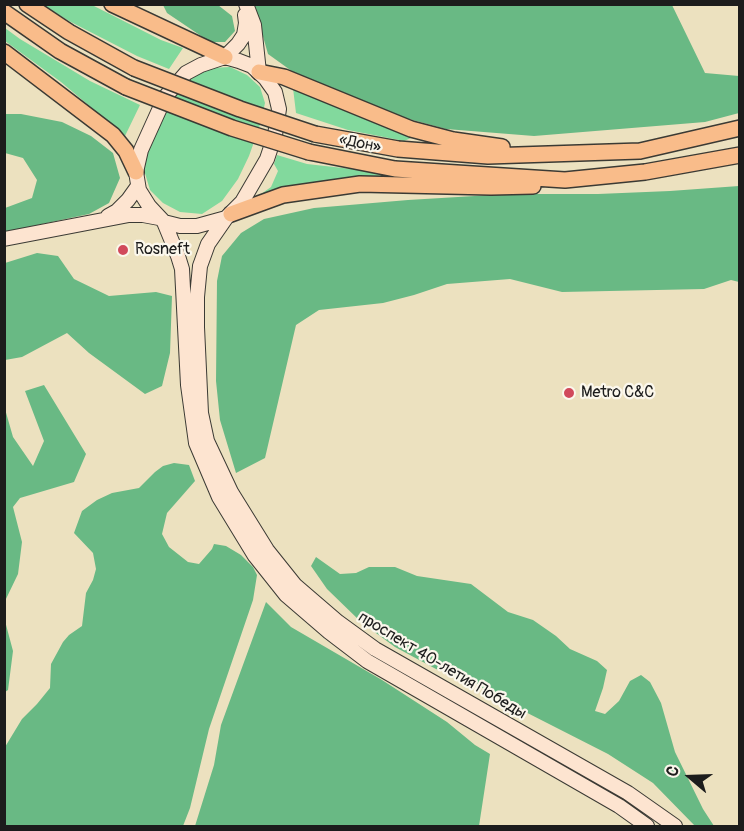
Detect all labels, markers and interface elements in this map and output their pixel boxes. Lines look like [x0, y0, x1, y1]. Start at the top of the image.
street label: «Дон» [337, 131, 383, 157]
place label: Rosneft [135, 240, 190, 260]
marker: Rosneft [116, 243, 130, 257]
place label: Metro C&C [581, 383, 654, 403]
marker: Metro C&C [562, 386, 576, 400]
street label: проспект 40-летия Победы [354, 608, 530, 724]
north arrow [660, 747, 720, 807]
text: С [662, 763, 684, 779]

